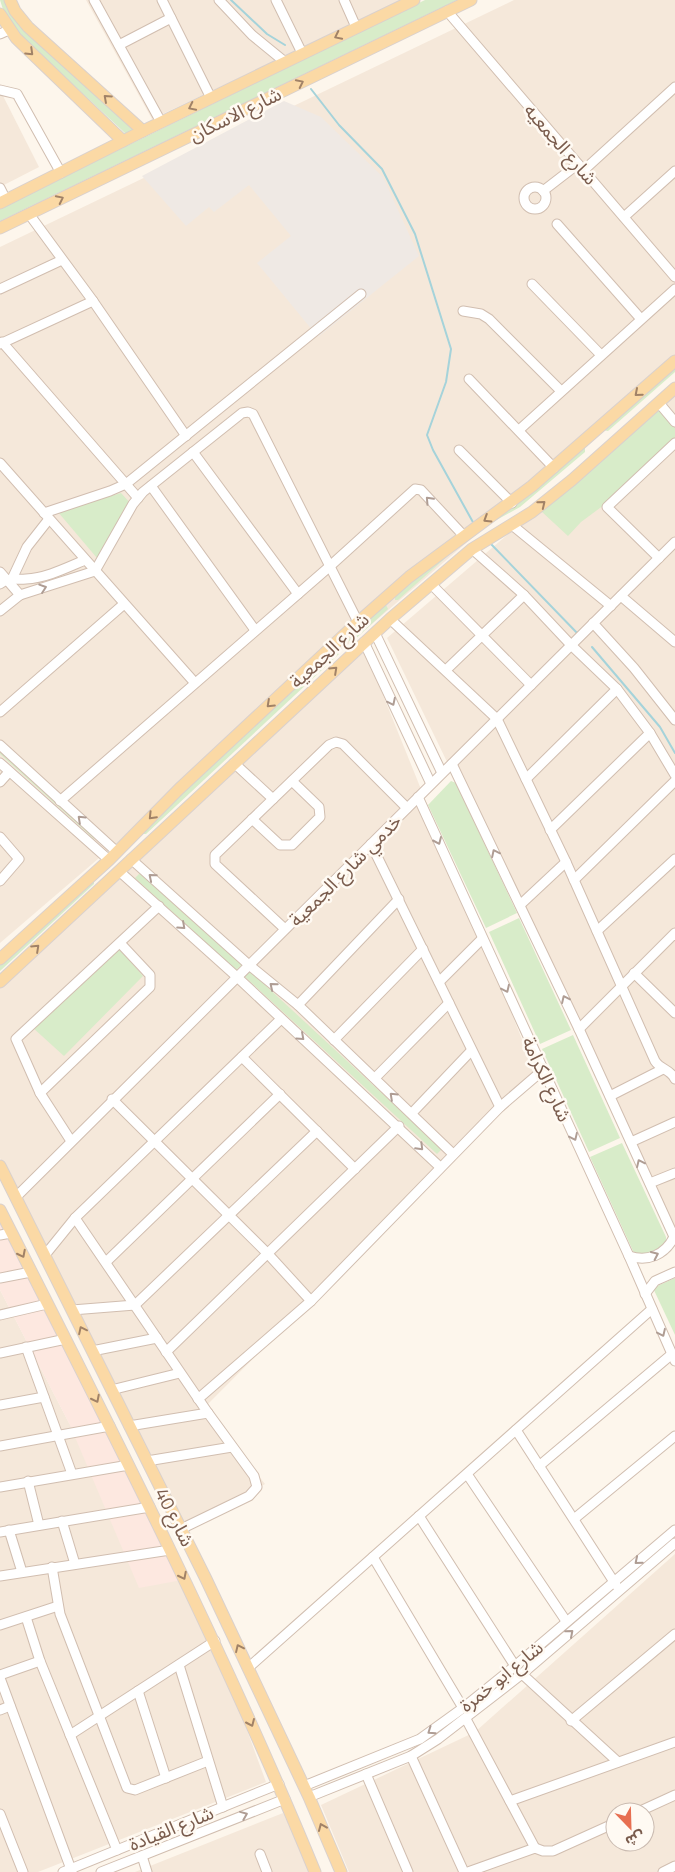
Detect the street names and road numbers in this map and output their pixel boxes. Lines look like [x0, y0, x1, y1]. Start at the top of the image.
street label: شارع الاسكان [184, 79, 286, 148]
street label: شارع الجمعيه [518, 96, 605, 191]
street label: شارع الجمعية [282, 605, 375, 694]
street label: خدمي شارع الجمعية [282, 807, 409, 934]
street label: شارع الكرامة [515, 1031, 580, 1126]
street label: شارع 40 [148, 1482, 203, 1551]
street label: شارع ابو خمرة [452, 1633, 549, 1719]
street label: شارع القيادة [124, 1797, 218, 1858]

